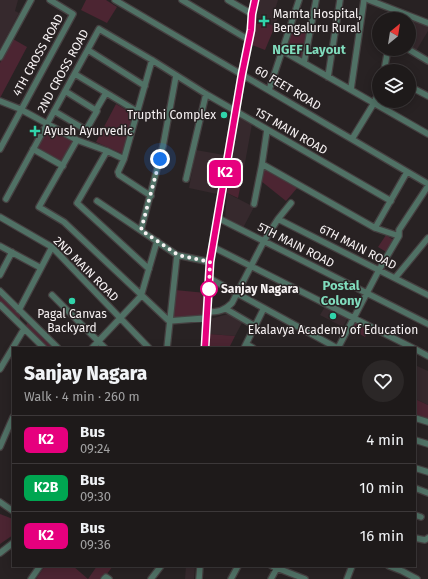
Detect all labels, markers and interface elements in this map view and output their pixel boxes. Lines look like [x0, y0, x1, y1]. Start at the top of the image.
place label: Mamta Hospital, Bengaluru Rural [273, 7, 362, 35]
street label: 4TH CROSS ROAD [10, 11, 66, 98]
north arrow [372, 12, 416, 56]
map controls [372, 12, 416, 108]
marker: Mamta Hospital, Bengaluru Rural [258, 15, 270, 27]
street label: 2ND CROSS ROAD [34, 27, 92, 115]
district label: NGEF Layout [272, 42, 347, 57]
street label: 60 FEET ROAD [253, 63, 324, 113]
button: layers [372, 64, 416, 108]
street label: 1ST MAIN ROAD [252, 104, 330, 158]
place label: Trupthi Complex [127, 108, 216, 122]
marker: Trupthi Complex [219, 110, 229, 120]
place label: Ayush Ayurvedic [44, 124, 133, 138]
marker: Ayush Ayurvedic [29, 125, 41, 137]
your location [150, 149, 170, 169]
line badge: K2 [207, 160, 243, 186]
text: K2 [217, 164, 233, 181]
street label: 5TH MAIN ROAD [255, 220, 337, 270]
street label: 6TH MAIN ROAD [317, 222, 399, 273]
street label: 2ND MAIN ROAD [51, 234, 122, 305]
district label: Postal Colony [321, 278, 361, 308]
marker: Sanjay Nagara [200, 280, 218, 298]
place label: Sanjay Nagara [221, 282, 299, 296]
marker: Pagal Canvas Backyard [67, 296, 77, 306]
place label: Pagal Canvas Backyard [37, 307, 107, 335]
marker: Ekalavya Academy of Education [328, 311, 338, 321]
place label: Ekalavya Academy of Education [248, 323, 418, 337]
button: heart [362, 360, 404, 402]
text: Sanjay Nagara [24, 362, 147, 385]
text: Walk · 4 min · 260 m [24, 389, 140, 404]
text: Bus [80, 423, 105, 441]
text: K2 [38, 431, 54, 448]
text: 4 min [366, 431, 404, 449]
text: 09:24 [80, 441, 110, 456]
text: Bus [80, 471, 105, 489]
text: K2B [34, 479, 58, 496]
text: 10 min [359, 479, 404, 497]
text: 09:30 [80, 489, 111, 504]
text: Bus [80, 519, 105, 537]
text: K2 [38, 527, 54, 544]
text: 16 min [360, 527, 404, 545]
text: 09:36 [80, 537, 111, 552]

